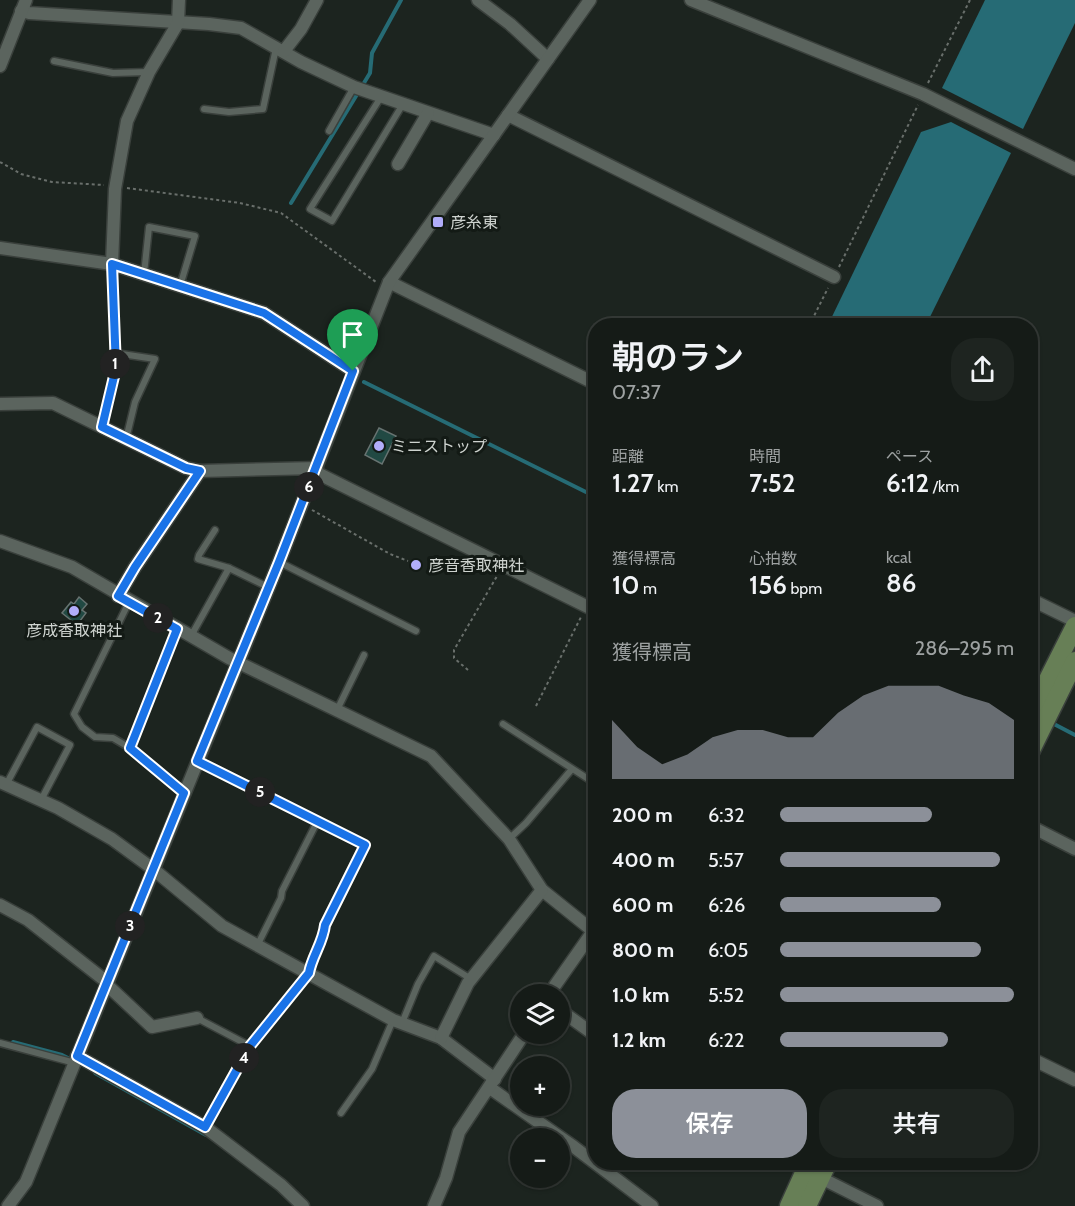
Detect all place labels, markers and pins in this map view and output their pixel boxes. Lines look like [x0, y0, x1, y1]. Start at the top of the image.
place label: 彦糸東 [450, 213, 498, 232]
marker: 彦糸東 [431, 215, 445, 229]
pin [327, 309, 378, 371]
pin: 1 [100, 349, 130, 379]
place label: ミニストップ [391, 437, 487, 456]
marker: ミニストップ [372, 439, 386, 453]
pin: 6 [294, 472, 324, 502]
place label: 彦音香取神社 [428, 556, 524, 575]
marker: 彦音香取神社 [409, 558, 423, 572]
pin: 2 [143, 603, 173, 633]
marker: 彦成香取神社 [67, 604, 81, 618]
place label: 彦成香取神社 [26, 621, 122, 640]
pin: 5 [245, 777, 275, 807]
pin: 3 [115, 911, 145, 941]
pin: 4 [229, 1043, 259, 1073]

